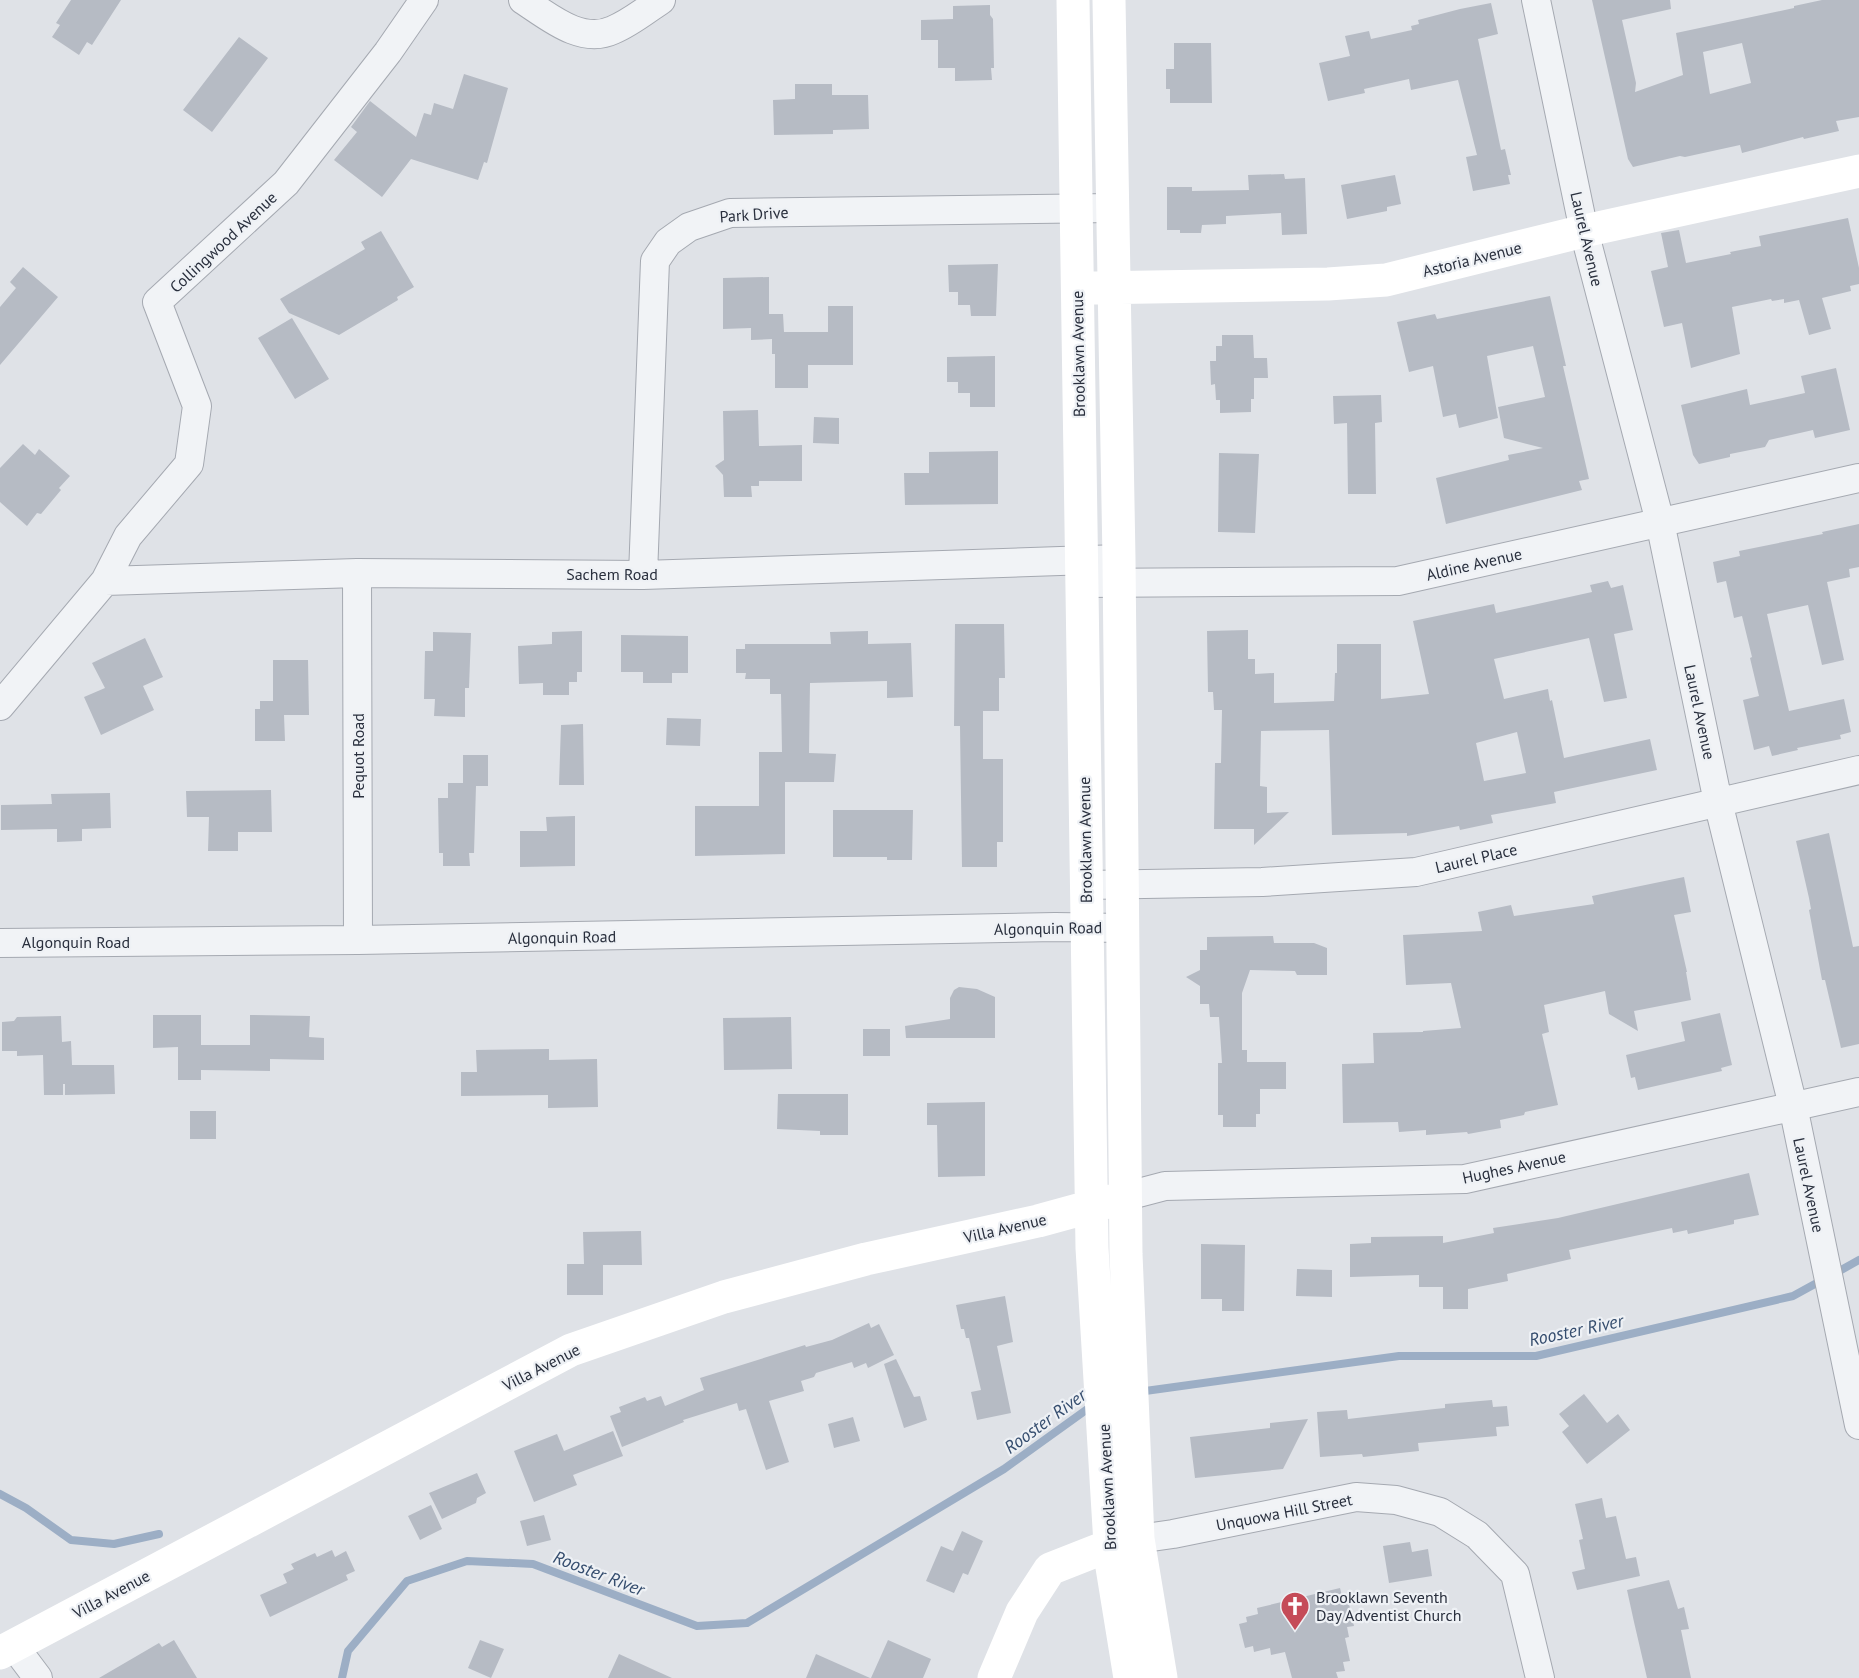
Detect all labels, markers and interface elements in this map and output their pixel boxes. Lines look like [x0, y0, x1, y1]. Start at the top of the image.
street label: Collingwood Avenue [165, 187, 281, 297]
street label: Laurel Avenue [1566, 190, 1608, 288]
street label: Park Drive [719, 202, 789, 226]
street label: Astoria Avenue [1420, 237, 1524, 281]
street label: Brooklawn Avenue [1067, 291, 1089, 417]
street label: Aldine Avenue [1424, 543, 1524, 585]
street label: Sachem Road [566, 564, 658, 584]
street label: Laurel Avenue [1680, 663, 1720, 761]
street label: Pequot Road [348, 713, 368, 799]
street label: Brooklawn Avenue [1074, 777, 1096, 903]
street label: Laurel Place [1433, 839, 1519, 877]
street label: Algonquin Road [994, 917, 1102, 939]
street label: Algonquin Road [508, 926, 616, 948]
street label: Algonquin Road [22, 932, 130, 952]
street label: Laurel Avenue [1789, 1136, 1829, 1234]
street label: Hughes Avenue [1460, 1146, 1568, 1188]
street label: Villa Avenue [961, 1209, 1048, 1247]
water label: Rooster River [1527, 1309, 1626, 1351]
street label: Villa Avenue [498, 1339, 583, 1396]
water label: Rooster River [1000, 1383, 1091, 1458]
street label: Brooklawn Avenue [1094, 1423, 1120, 1551]
street label: Unquowa Hill Street [1214, 1489, 1354, 1535]
water label: Rooster River [550, 1545, 649, 1601]
street label: Villa Avenue [68, 1565, 153, 1623]
place label: Brooklawn Seventh Day Adventist Church [1316, 1587, 1462, 1625]
church icon: Brooklawn Seventh Day Adventist Church [1279, 1590, 1311, 1632]

